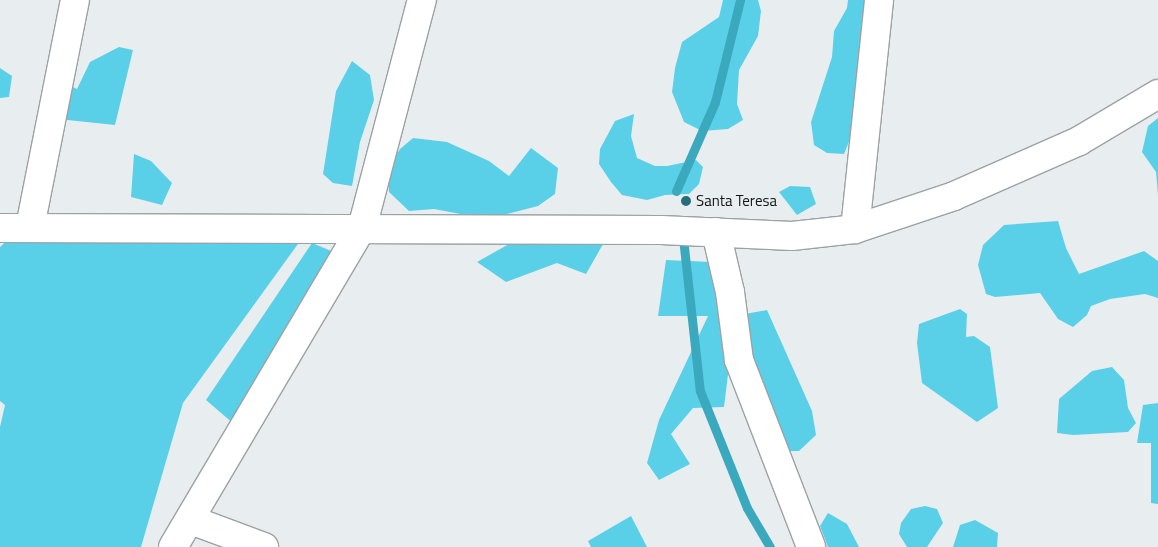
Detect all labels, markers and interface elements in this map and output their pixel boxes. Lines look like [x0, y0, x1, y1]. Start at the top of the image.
place label: Santa Teresa [696, 192, 777, 210]
marker: Santa Teresa [680, 195, 692, 207]

